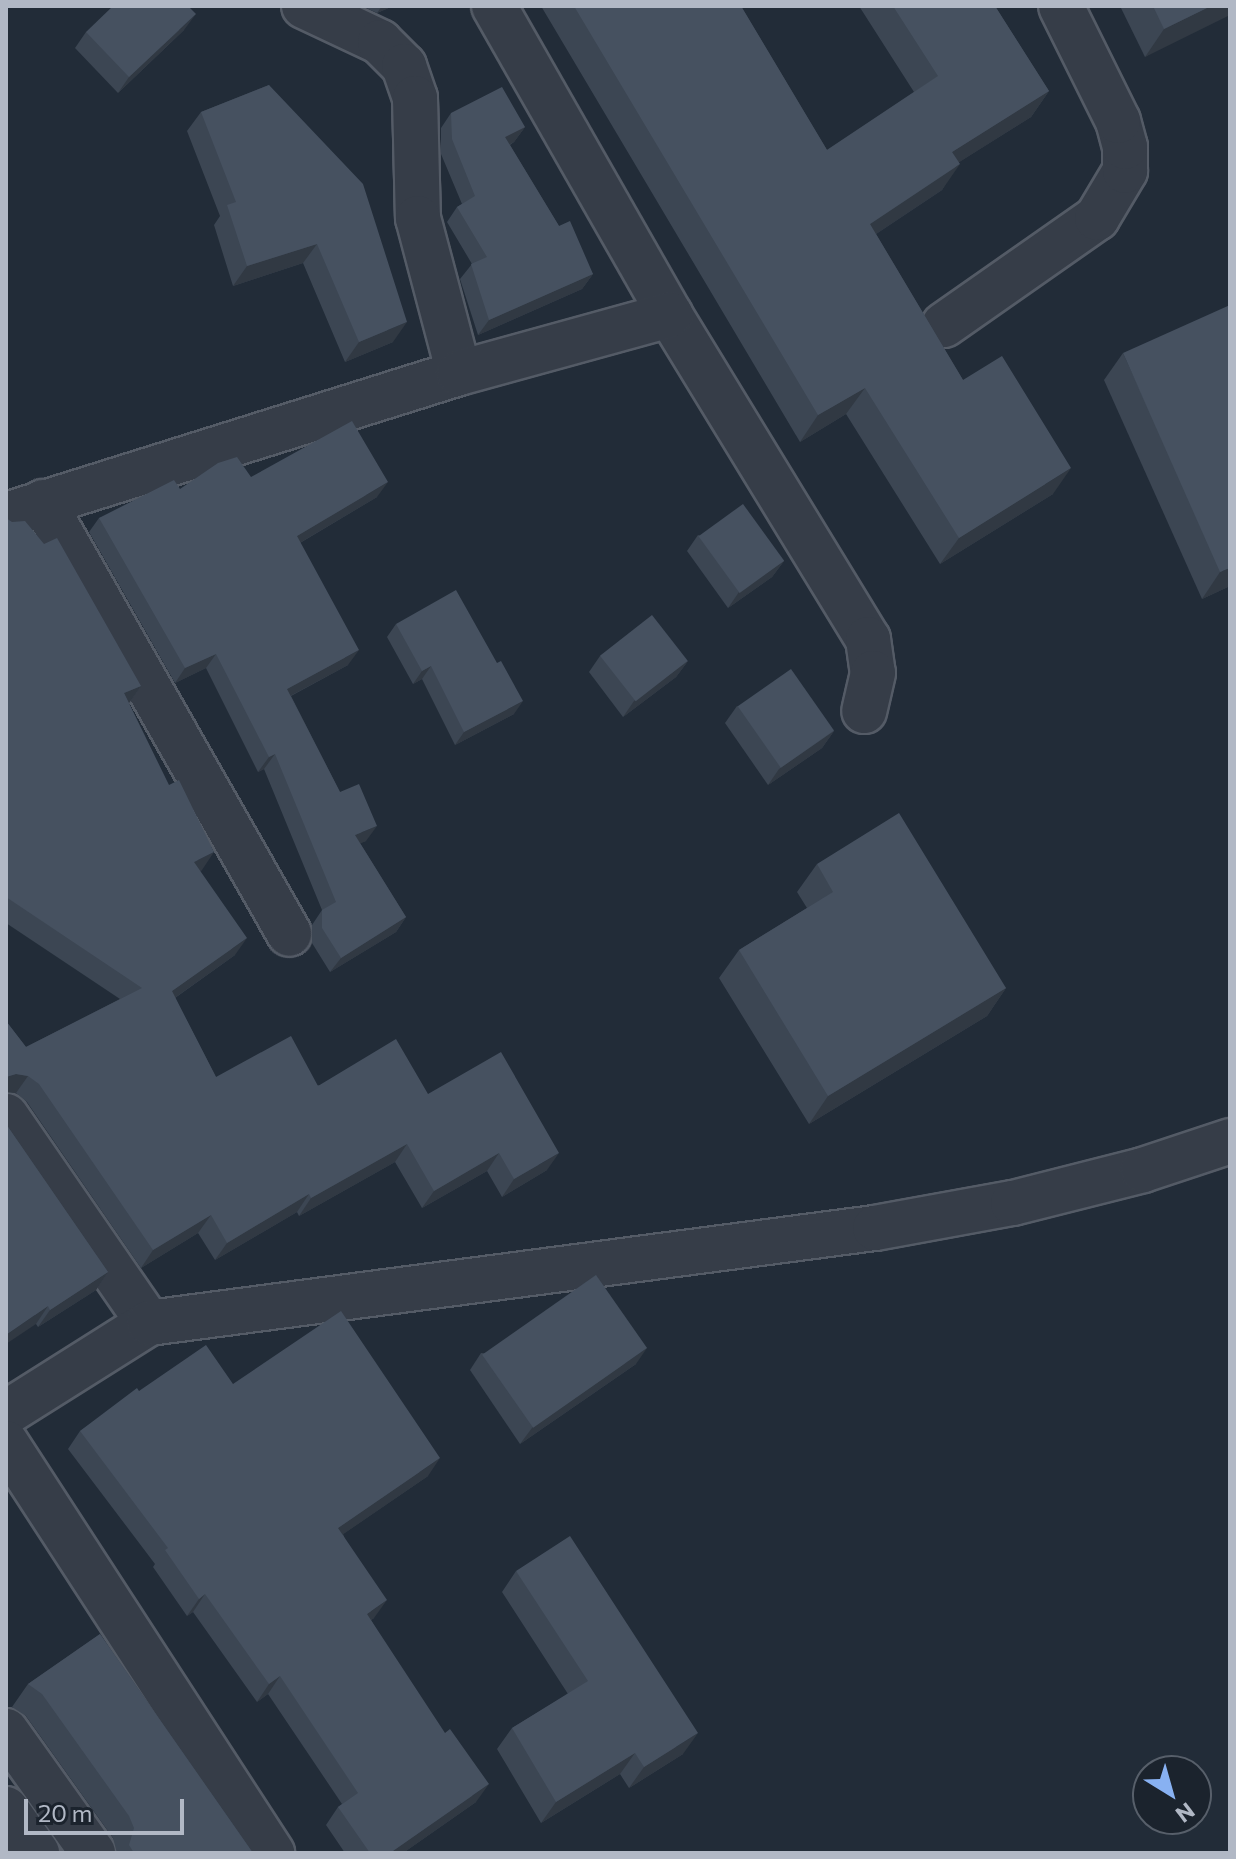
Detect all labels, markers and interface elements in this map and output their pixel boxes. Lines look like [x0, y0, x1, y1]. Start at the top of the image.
north arrow [1132, 1755, 1212, 1835]
scale bar [28, 1783, 188, 1833]
text: N [1171, 1797, 1200, 1829]
text: 20 m [38, 1798, 92, 1827]

